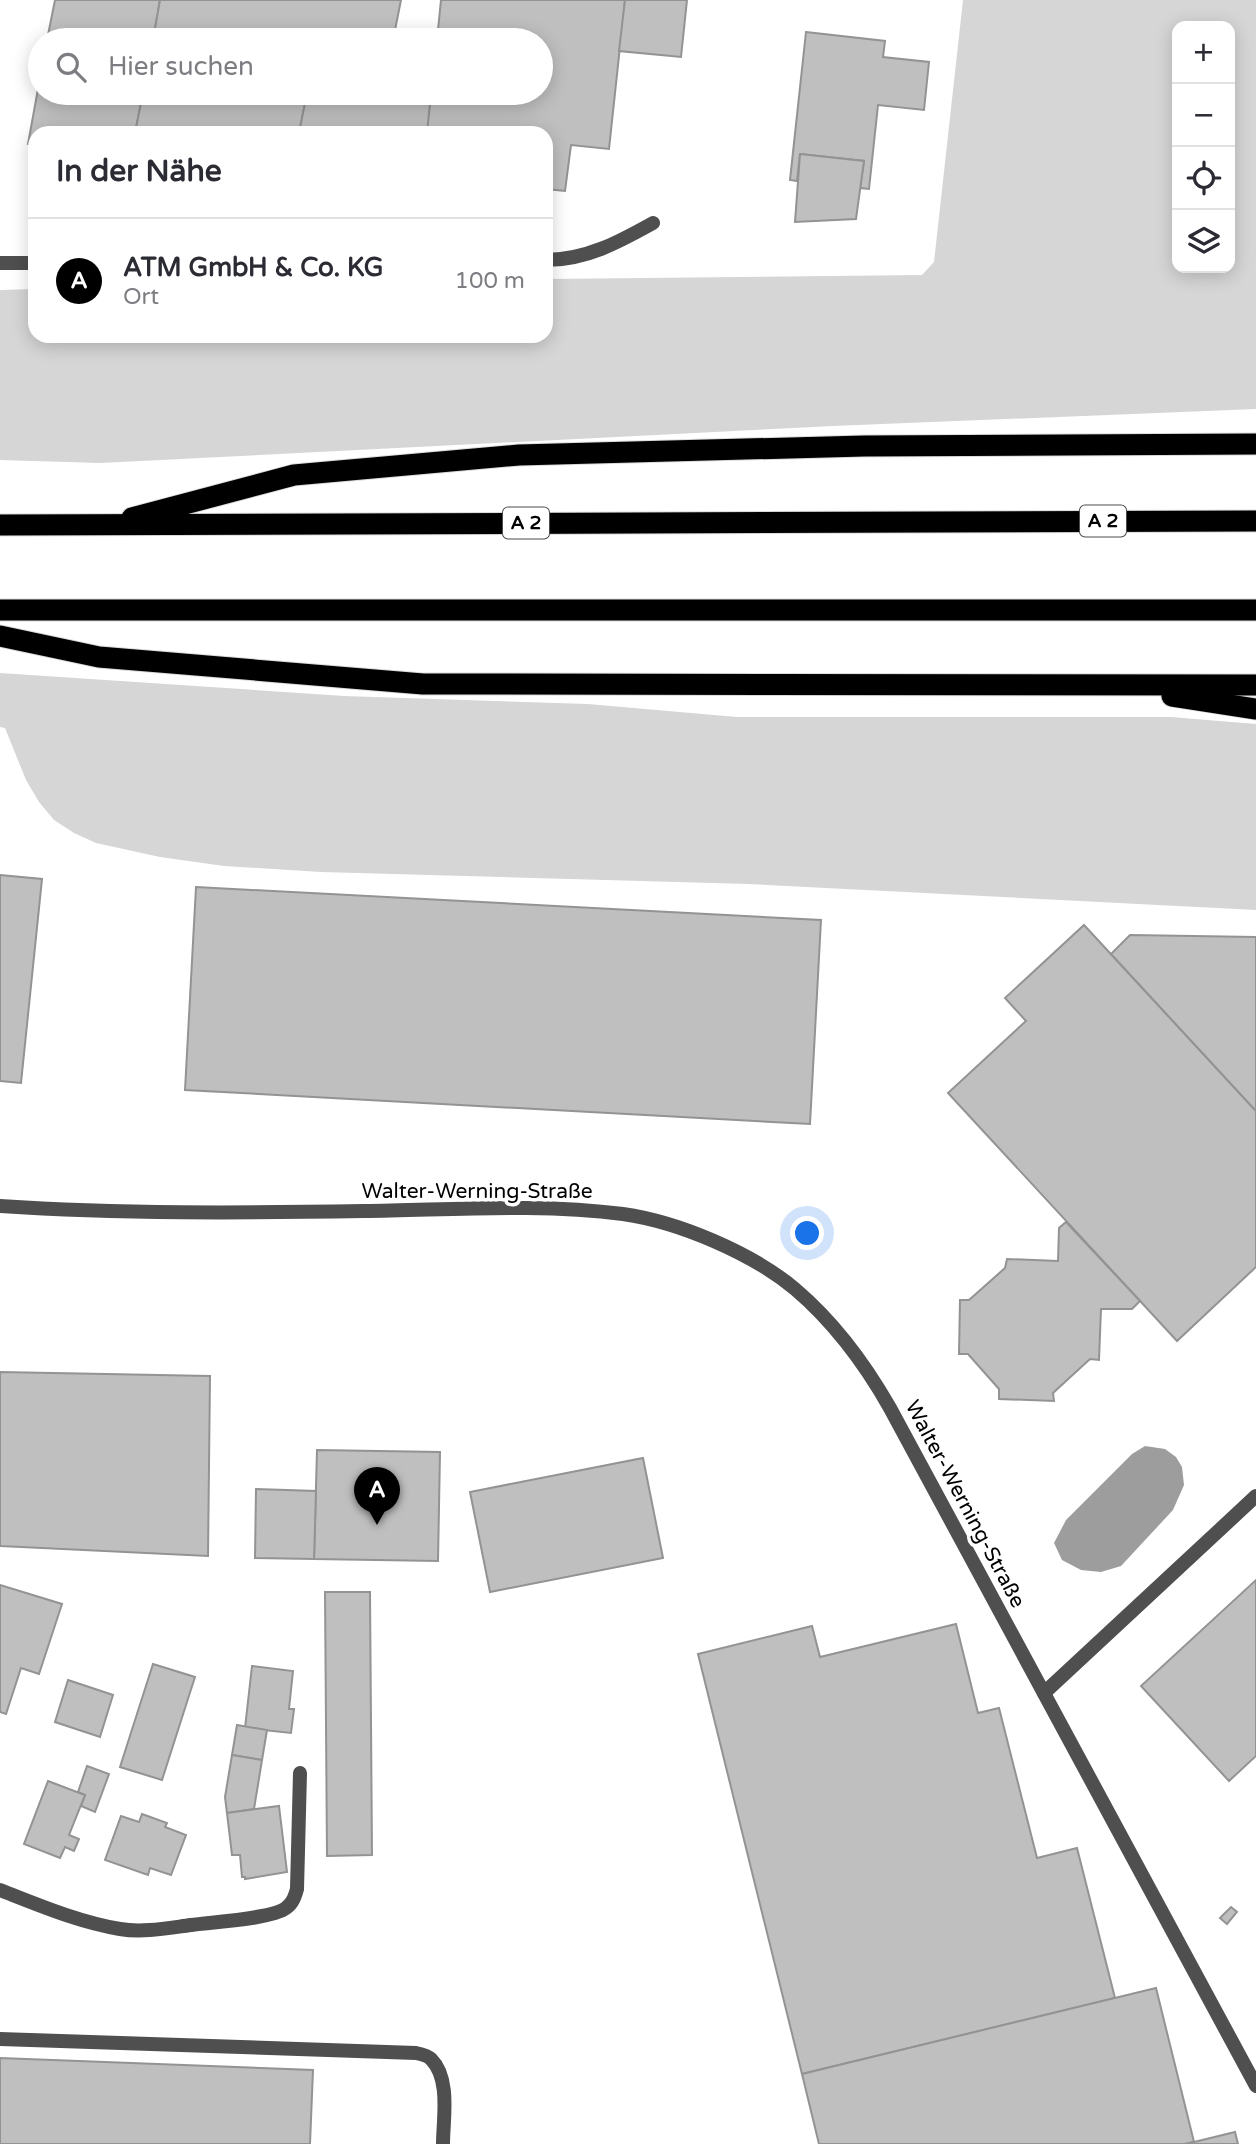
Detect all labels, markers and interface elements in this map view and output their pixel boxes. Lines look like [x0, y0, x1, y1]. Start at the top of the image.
map controls [1172, 21, 1235, 273]
button: + [1172, 21, 1235, 84]
search box [28, 28, 553, 105]
icon: search [52, 48, 90, 86]
text: Hier suchen [108, 51, 254, 82]
button: − [1172, 84, 1235, 147]
button: locate [1172, 147, 1235, 210]
text: In der Nähe [56, 153, 222, 190]
button: layers [1172, 210, 1235, 273]
text: ATM GmbH & Co. KG [123, 252, 383, 283]
text: A [70, 267, 88, 295]
text: 100 m [455, 267, 525, 295]
text: Ort [123, 283, 159, 311]
road number: A 2 [1080, 506, 1126, 536]
road number: A 2 [503, 508, 549, 538]
street label: Walter-Werning-Straße [361, 1179, 593, 1204]
your location [790, 1216, 824, 1250]
street label: Walter-Werning-Straße [900, 1396, 1030, 1612]
pin: A [354, 1467, 400, 1525]

